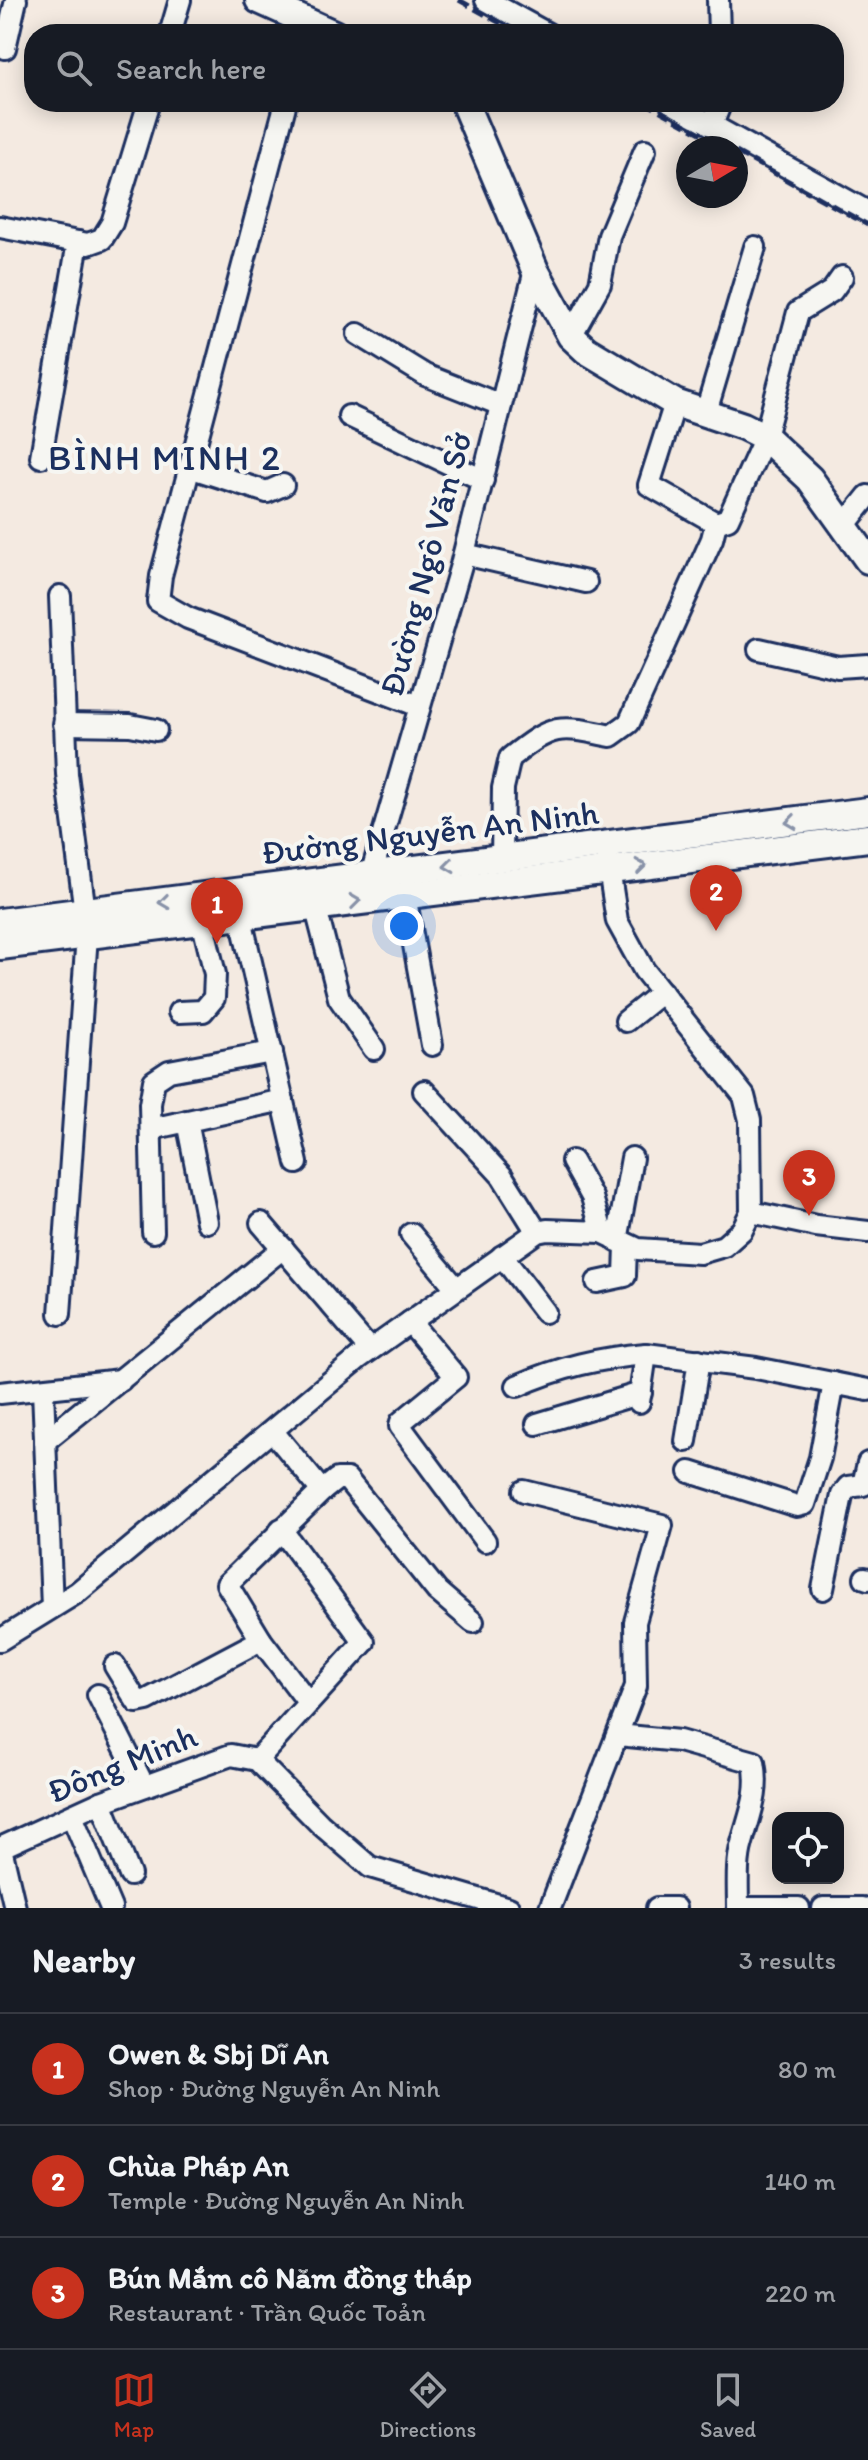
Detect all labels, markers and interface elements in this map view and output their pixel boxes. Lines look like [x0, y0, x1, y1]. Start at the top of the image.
search box [24, 24, 844, 112]
icon: search [52, 46, 96, 90]
text: Search here [116, 50, 266, 87]
north arrow [676, 136, 748, 208]
street label: Đường Ngô Văn Sở [371, 427, 481, 701]
district label: BÌNH MINH 2 [48, 436, 282, 479]
street label: Đường Nguyễn An Ninh [259, 791, 602, 874]
one-way arrow [784, 813, 797, 830]
one-way arrow [443, 857, 456, 874]
one-way arrow [634, 858, 648, 875]
pin: 2 [690, 865, 742, 931]
pin: 1 [191, 878, 243, 944]
one-way arrow [349, 892, 362, 909]
one-way arrow [157, 893, 171, 910]
your location [384, 906, 424, 946]
pin: 3 [783, 1150, 835, 1216]
street label: Đông Minh [41, 1715, 204, 1812]
map controls [772, 1812, 844, 1884]
button: locate [772, 1812, 844, 1884]
text: Nearby [32, 1940, 135, 1981]
text: 3 results [739, 1944, 836, 1976]
text: Owen & Sbj Dĩ An [108, 2035, 329, 2072]
text: 1 [52, 2053, 64, 2085]
text: 80 m [778, 2053, 836, 2085]
text: Shop · Đường Nguyễn An Ninh [108, 2072, 440, 2104]
text: Chùa Pháp An [108, 2147, 289, 2184]
text: 2 [51, 2165, 65, 2197]
text: 140 m [765, 2165, 836, 2197]
text: Temple · Đường Nguyễn An Ninh [108, 2184, 464, 2216]
text: Bún Mắm cô Năm đồng tháp [108, 2259, 472, 2296]
text: 3 [51, 2277, 65, 2309]
text: 220 m [765, 2277, 836, 2309]
text: Restaurant · Trần Quốc Toản [108, 2296, 426, 2328]
tab: Map [112, 2368, 156, 2443]
tab: Directions [380, 2368, 476, 2443]
tab: Saved [700, 2368, 756, 2443]

